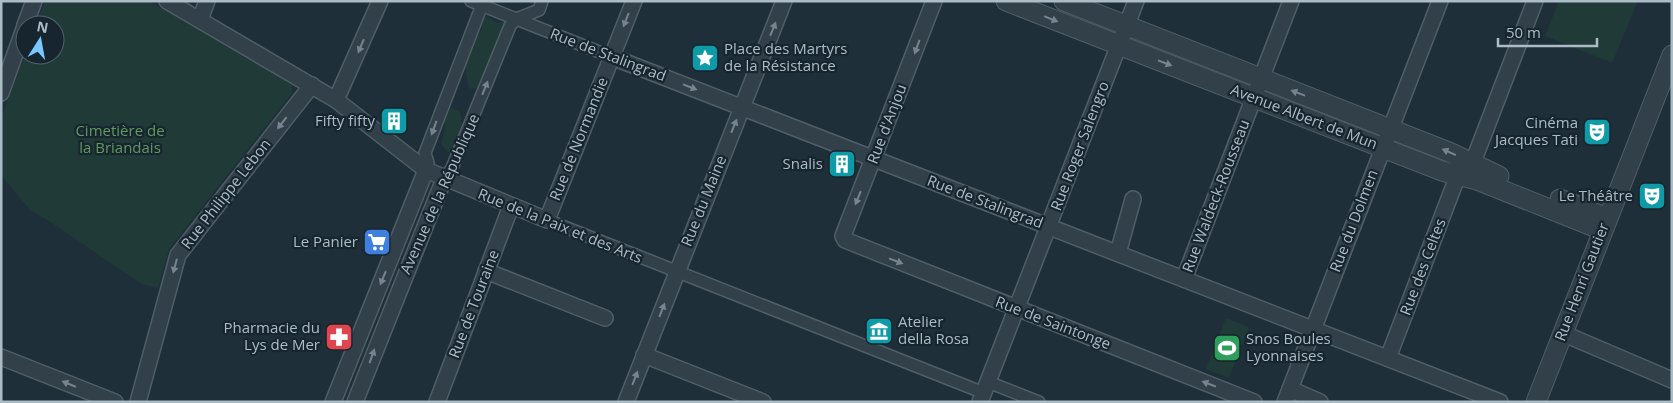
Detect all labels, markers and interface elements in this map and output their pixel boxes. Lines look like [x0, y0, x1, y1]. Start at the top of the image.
one-way arrow [622, 13, 630, 27]
north arrow [15, 15, 65, 65]
scale bar [1498, 15, 1597, 47]
text: N [35, 16, 50, 37]
one-way arrow [1044, 16, 1058, 24]
one-way arrow [769, 22, 777, 36]
text: 50 m [1506, 22, 1541, 42]
street label: Rue de Stalingrad [547, 23, 669, 85]
place label: Place des Martyrs de la Résistance [724, 38, 847, 75]
one-way arrow [356, 39, 364, 53]
one-way arrow [913, 40, 921, 55]
place icon: Place des Martyrs de la Résistance [690, 43, 720, 73]
one-way arrow [1157, 60, 1172, 67]
street label: Rue de Normandie [544, 74, 612, 203]
street label: Rue Roger Salengro [1045, 78, 1113, 213]
street label: Avenue Albert de Mun [1228, 79, 1381, 153]
one-way arrow [481, 80, 489, 95]
street label: Rue d'Anjou [862, 81, 910, 166]
one-way arrow [683, 83, 698, 91]
one-way arrow [1290, 89, 1305, 97]
building icon: Fifty fifty [379, 106, 409, 136]
place label: Fifty fifty [315, 110, 375, 130]
street label: Avenue de la République [395, 110, 483, 277]
place label: Cinéma Jacques Tati [1493, 112, 1578, 149]
one-way arrow [276, 116, 287, 129]
street label: Rue Waldeck-Rousseau [1177, 116, 1253, 275]
theatre icon: Cinéma Jacques Tati [1582, 117, 1612, 147]
one-way arrow [730, 118, 738, 133]
park label: Cimetière de la Briandais [75, 120, 165, 157]
one-way arrow [430, 121, 438, 136]
street label: Rue Philippe Lebon [176, 134, 275, 253]
one-way arrow [1442, 148, 1456, 156]
building icon: Snalis [827, 149, 857, 179]
street label: Rue du Maine [676, 152, 730, 249]
place label: Snalis [783, 153, 823, 173]
street label: Rue du Dolmen [1324, 167, 1382, 275]
street label: Rue de Stalingrad [924, 170, 1046, 232]
theatre icon: Le Théâtre [1637, 181, 1667, 211]
street label: Rue de la Paix et des Arts [475, 183, 646, 267]
place label: Le Théâtre [1559, 185, 1633, 205]
one-way arrow [854, 191, 862, 206]
street label: Rue des Celtes [1394, 215, 1450, 318]
street label: Rue Henri Gautier [1549, 220, 1613, 344]
supermarket icon: Le Panier [362, 227, 392, 257]
place label: Le Panier [293, 231, 358, 251]
street label: Rue de Touraine [443, 247, 503, 361]
one-way arrow [889, 258, 904, 266]
one-way arrow [170, 259, 178, 274]
one-way arrow [378, 270, 386, 285]
street label: Rue de Saintonge [993, 291, 1114, 353]
one-way arrow [659, 302, 666, 317]
place label: Atelier della Rosa [898, 311, 969, 348]
museum icon: Atelier della Rosa [864, 316, 894, 346]
place label: Pharmacie du Lys de Mer [223, 317, 320, 354]
pharmacy icon: Pharmacie du Lys de Mer [324, 322, 354, 352]
place label: Snos Boules Lyonnaises [1246, 328, 1331, 365]
sports icon: Snos Boules Lyonnaises [1212, 333, 1242, 363]
one-way arrow [369, 349, 376, 364]
one-way arrow [632, 371, 640, 386]
one-way arrow [61, 380, 76, 388]
one-way arrow [1201, 380, 1216, 388]

